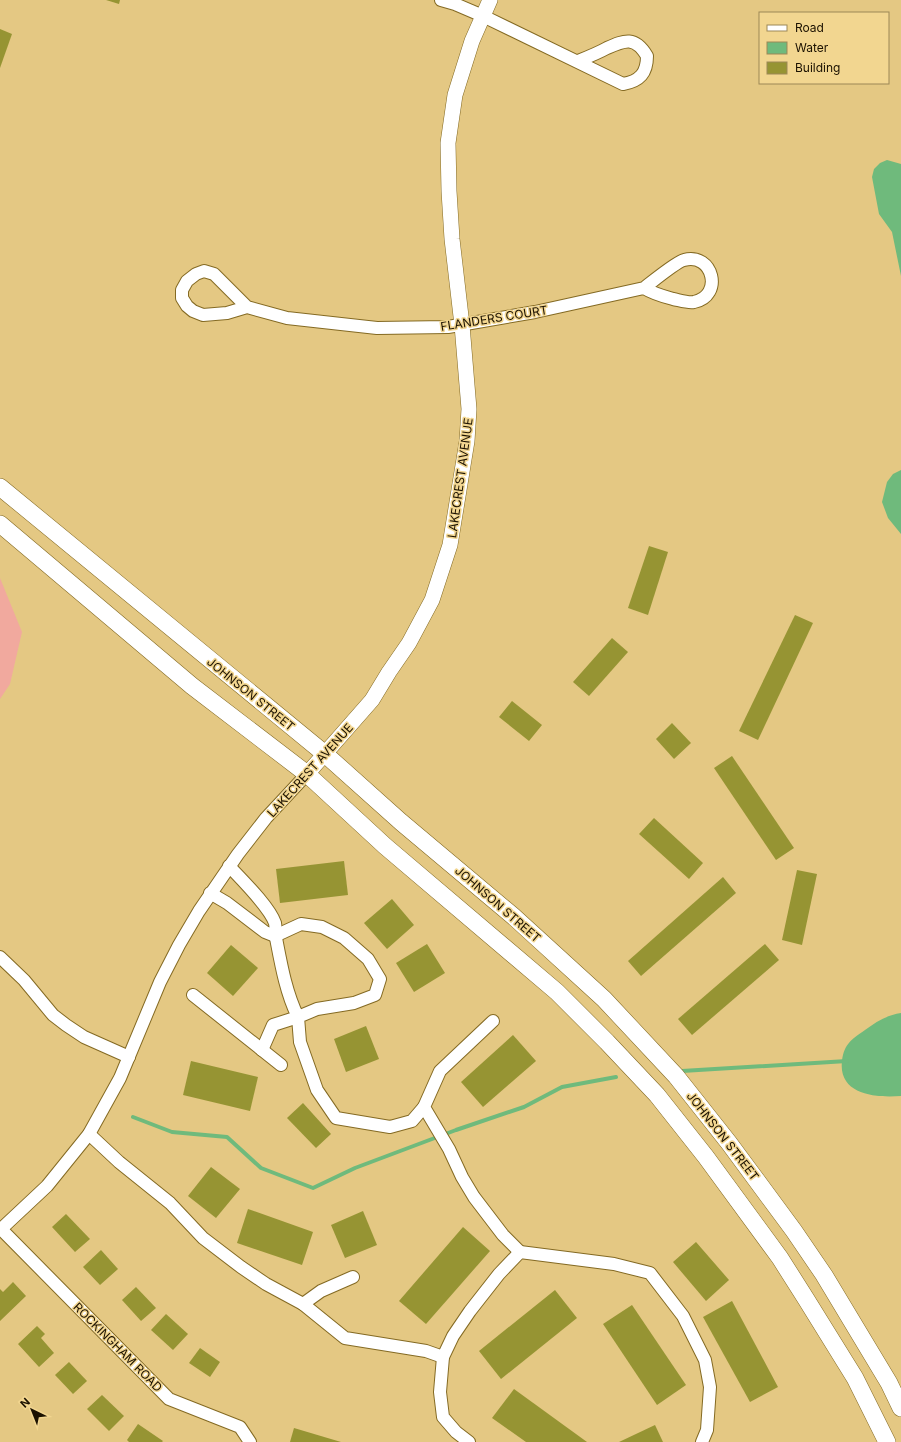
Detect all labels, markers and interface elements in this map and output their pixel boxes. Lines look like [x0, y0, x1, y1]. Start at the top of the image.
legend [759, 12, 889, 84]
text: Road [795, 20, 824, 35]
text: Water [795, 40, 829, 55]
text: Building [795, 60, 840, 75]
street label: FLANDERS COURT [439, 302, 549, 334]
street label: LAKECREST AVENUE [444, 417, 476, 539]
street label: JOHNSON STREET [204, 654, 298, 734]
street label: LAKECREST AVENUE [264, 720, 356, 820]
street label: JOHNSON STREET [452, 863, 544, 945]
street label: JOHNSON STREET [684, 1089, 762, 1184]
street label: ROCKINGHAM ROAD [70, 1299, 166, 1395]
north arrow [12, 1390, 52, 1430]
text: N [17, 1395, 33, 1411]

